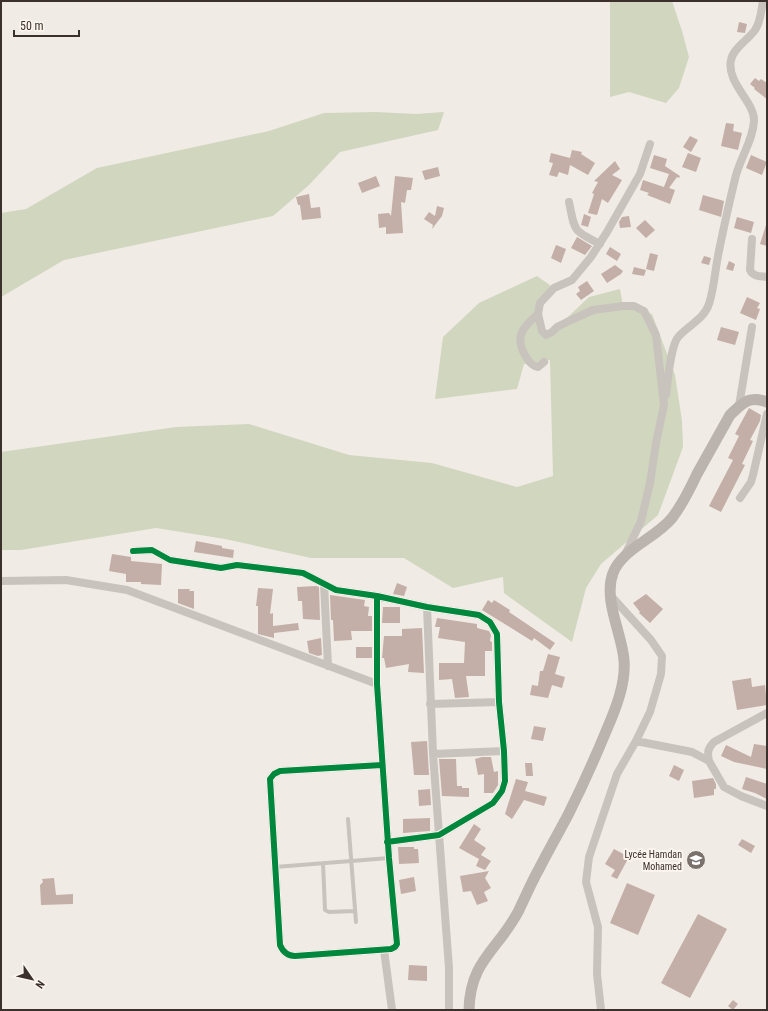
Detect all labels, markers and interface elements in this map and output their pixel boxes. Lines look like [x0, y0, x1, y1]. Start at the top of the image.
scale bar [14, 12, 79, 38]
text: 50 m [20, 19, 44, 33]
place label: Lycée Hamdan Mohamed [624, 849, 682, 872]
school or university icon: Lycée Hamdan Mohamed [685, 849, 707, 871]
north arrow [12, 959, 52, 999]
text: N [32, 978, 47, 991]

